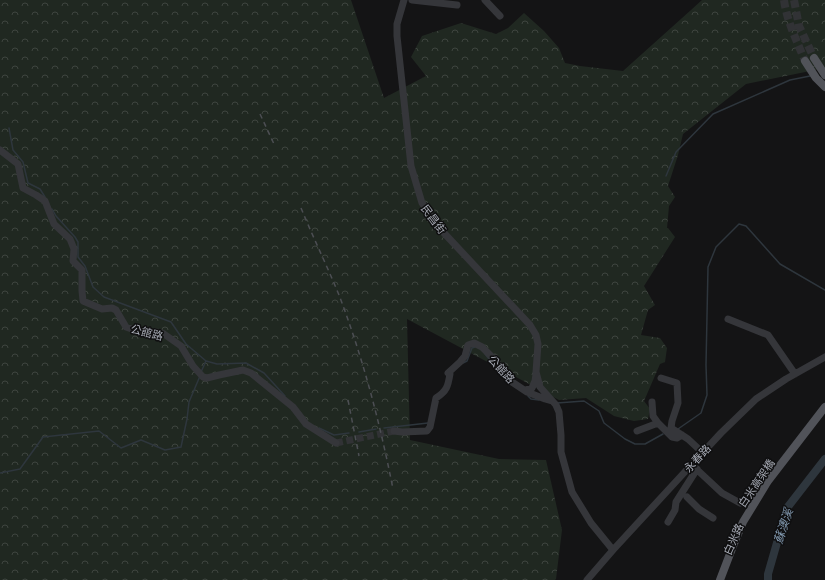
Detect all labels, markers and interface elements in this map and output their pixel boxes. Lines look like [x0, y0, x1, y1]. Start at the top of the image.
street label: 民昌街 [418, 201, 450, 237]
street label: 公館路 [129, 321, 165, 343]
street label: 公館路 [485, 352, 519, 386]
street label: 永春路 [680, 441, 714, 475]
street label: 白米高架橋 [734, 456, 778, 510]
water label: 蘇澳溪 [769, 504, 797, 546]
street label: 白米路 [719, 521, 747, 557]

